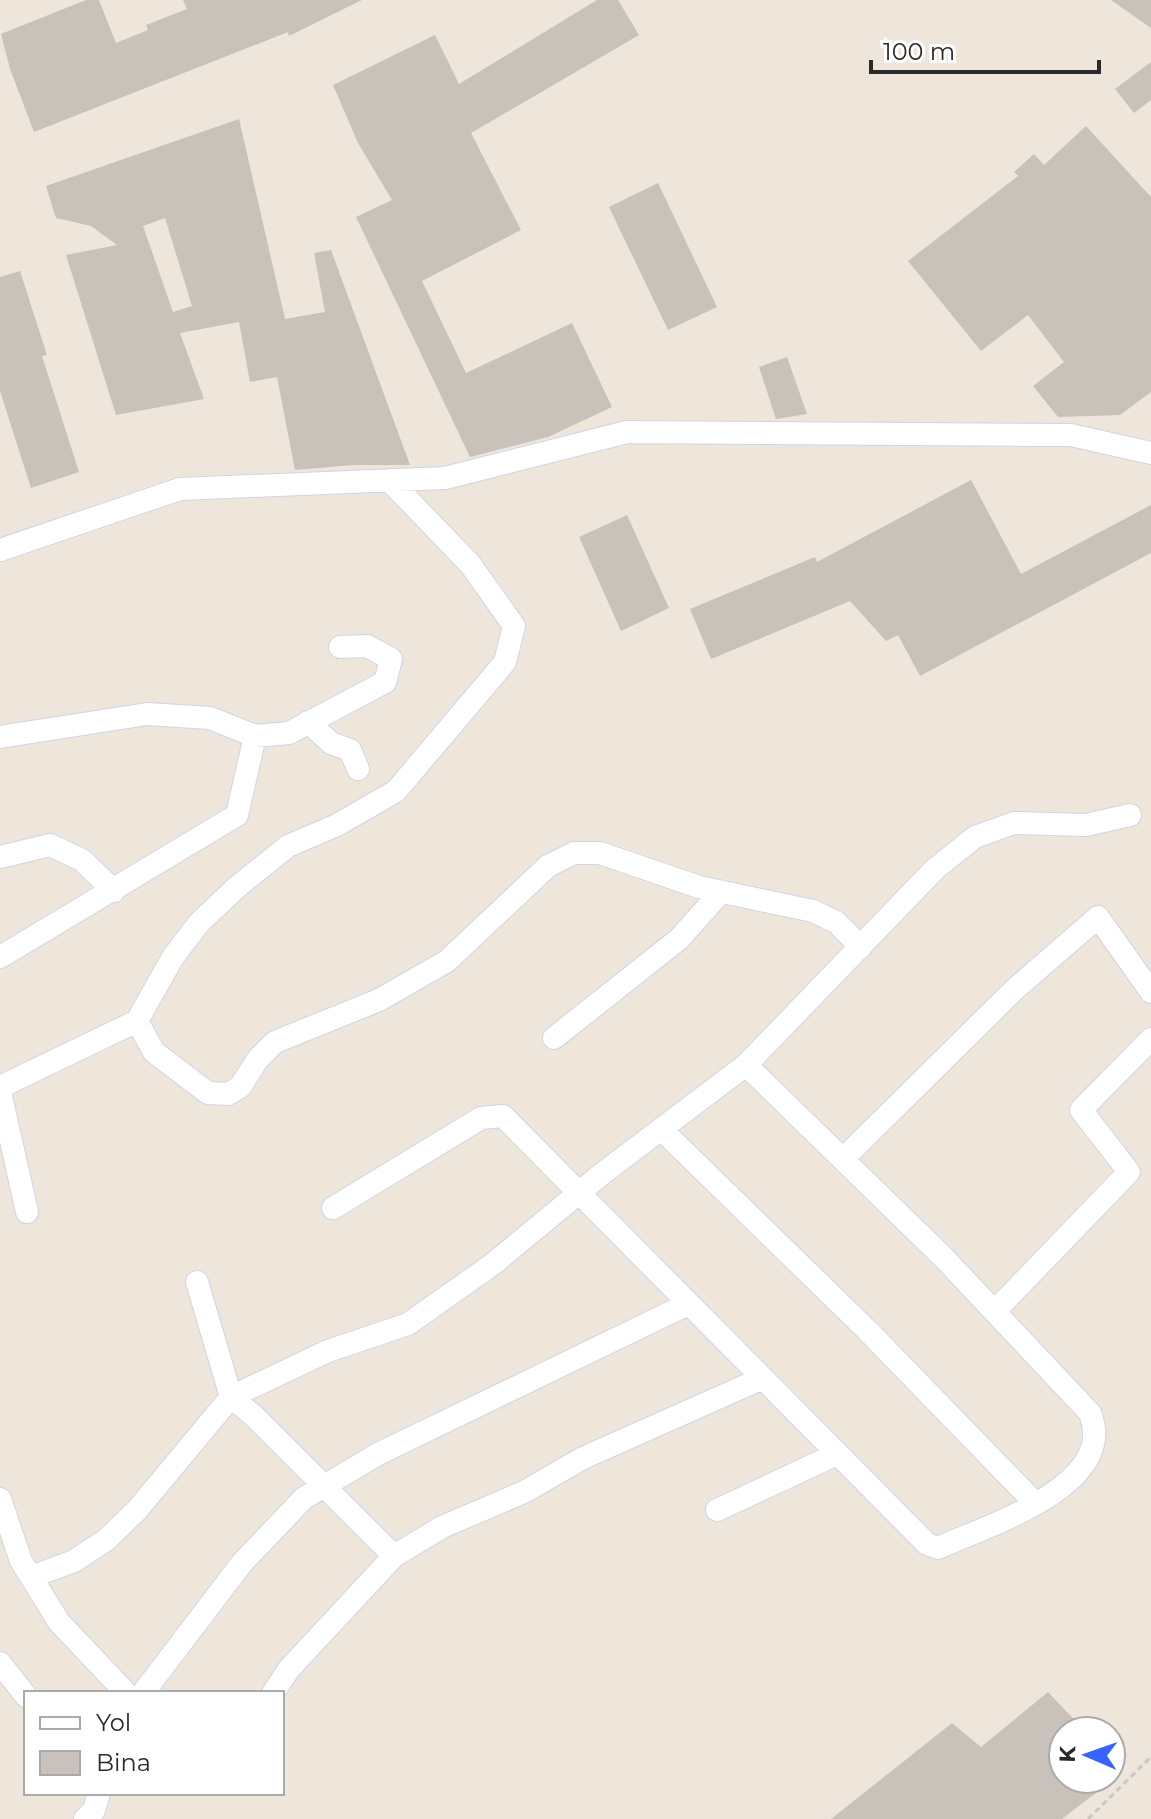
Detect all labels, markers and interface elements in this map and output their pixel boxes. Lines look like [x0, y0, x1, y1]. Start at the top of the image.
scale bar [871, 24, 1099, 74]
text: 100 m [883, 37, 955, 66]
legend [24, 1691, 284, 1795]
text: Yol [96, 1708, 131, 1737]
north arrow [1047, 1715, 1127, 1795]
text: K [1054, 1745, 1081, 1763]
text: Bina [96, 1748, 151, 1777]

